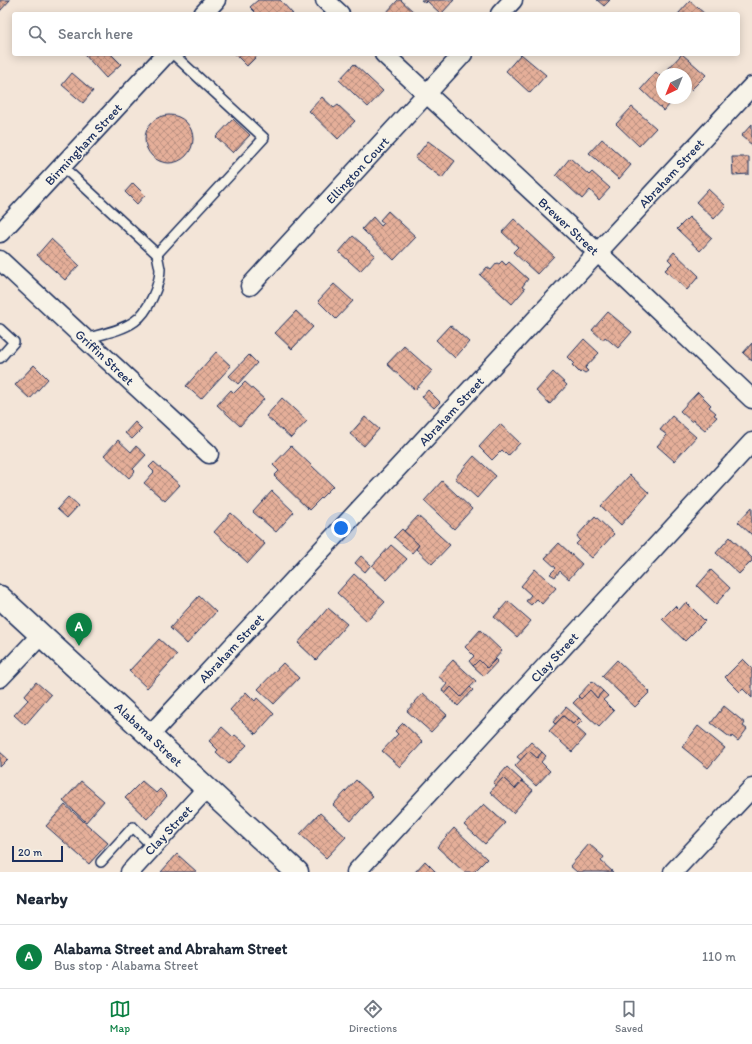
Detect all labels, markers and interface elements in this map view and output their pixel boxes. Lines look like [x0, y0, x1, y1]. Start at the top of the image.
search box [12, 12, 740, 56]
icon: search [26, 23, 48, 45]
text: Search here [58, 25, 133, 43]
north arrow [656, 68, 692, 104]
street label: Birmingham Street [42, 100, 125, 188]
street label: Ellington Court [323, 134, 392, 207]
street label: Abraham Street [636, 136, 707, 211]
street label: Brewer Street [535, 195, 602, 258]
street label: Griffin Street [72, 326, 137, 388]
street label: Abraham Street [416, 374, 487, 449]
your location [331, 518, 351, 538]
street label: Abraham Street [196, 611, 267, 686]
pin: A [66, 613, 92, 646]
street label: Clay Street [528, 629, 581, 685]
street label: Alabama Street [112, 699, 186, 770]
street label: Clay Street [142, 802, 195, 858]
scale bar [12, 844, 63, 863]
text: 20 m [18, 846, 42, 859]
text: Nearby [16, 888, 68, 908]
text: Alabama Street and Abraham Street [54, 940, 287, 958]
text: A [25, 949, 33, 964]
text: 110 m [702, 949, 736, 964]
text: Bus stop · Alabama Street [54, 958, 198, 973]
tab: Map [109, 998, 131, 1035]
tab: Directions [349, 998, 397, 1035]
tab: Saved [615, 998, 643, 1035]

